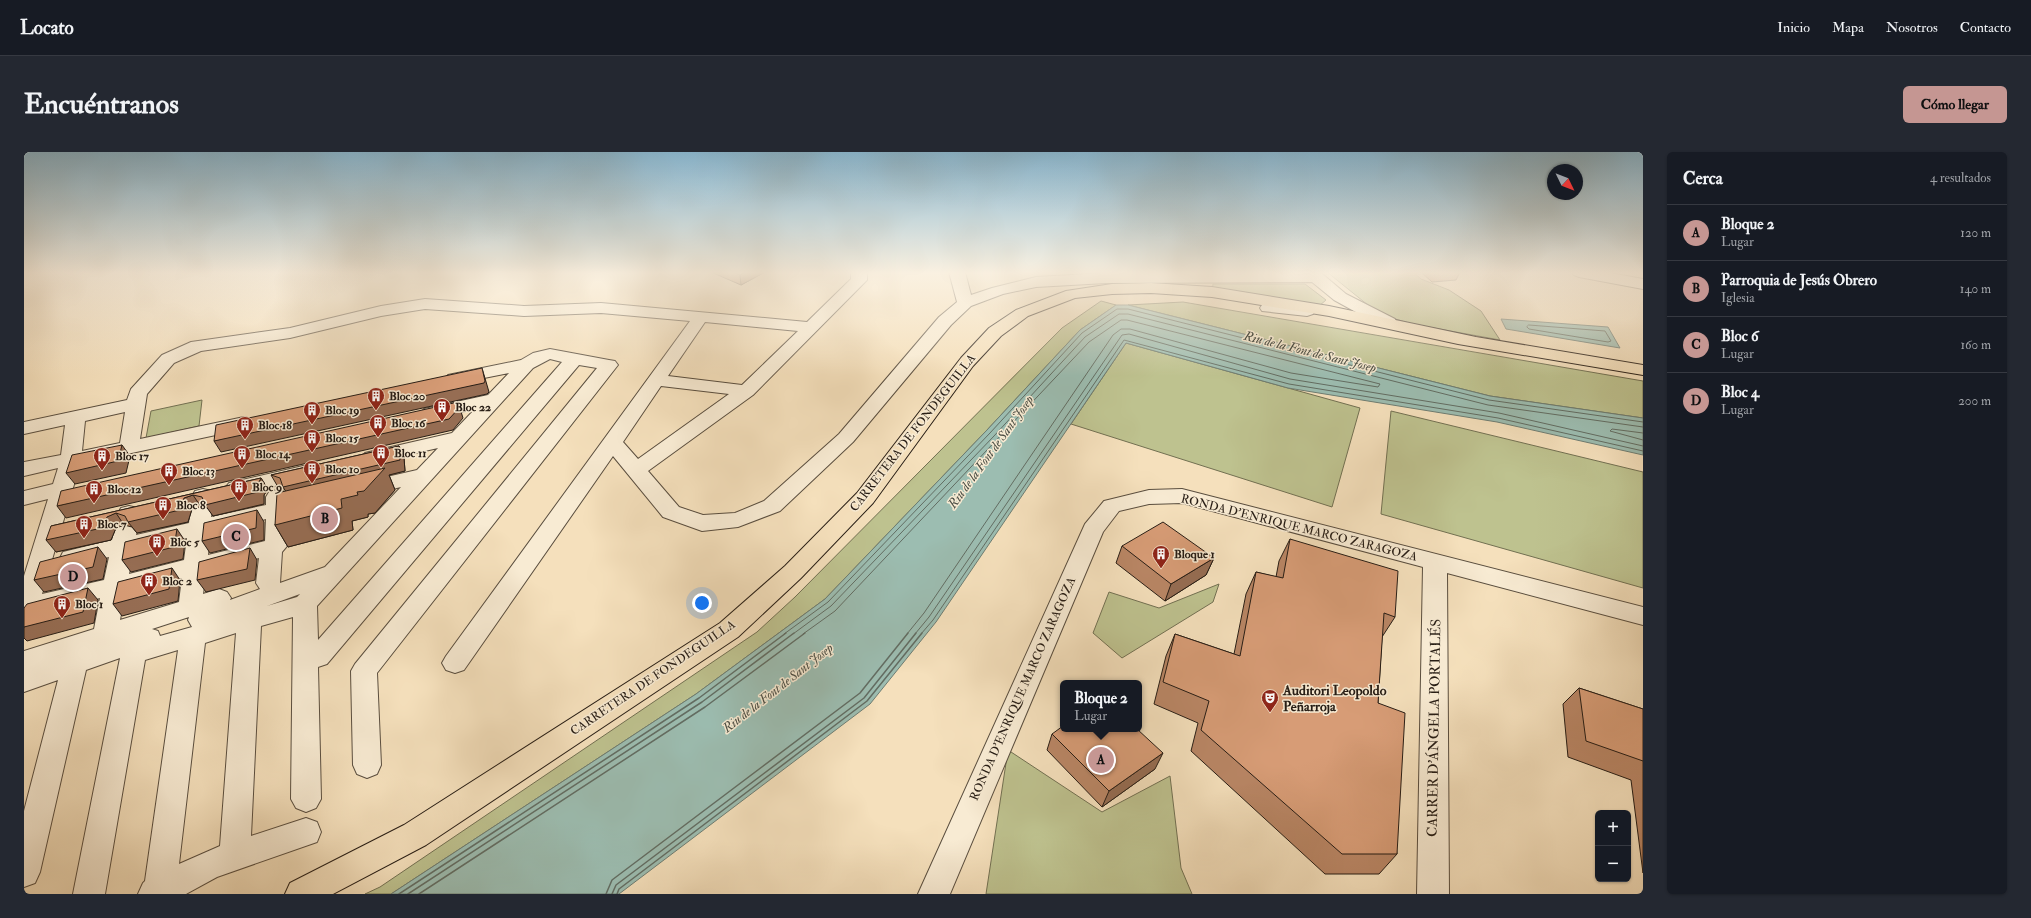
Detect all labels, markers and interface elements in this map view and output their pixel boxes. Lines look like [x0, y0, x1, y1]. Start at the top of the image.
text: Locato [20, 16, 74, 40]
text: Inicio [1777, 19, 1810, 36]
text: Mapa [1832, 19, 1864, 36]
text: Nosotros [1886, 19, 1938, 36]
text: Contacto [1960, 19, 2011, 36]
button: Cómo llegar [1903, 86, 2007, 123]
text: Encuéntranos [24, 87, 179, 122]
north arrow [1547, 164, 1583, 200]
text: Cerca [1683, 168, 1723, 189]
text: 4 resultados [1930, 170, 1991, 186]
text: Bloque 2 [1721, 215, 1774, 234]
text: A [1692, 225, 1700, 241]
text: 120 m [1960, 225, 1991, 241]
text: Lugar [1721, 234, 1754, 250]
text: Parroquia de Jesús Obrero [1721, 271, 1877, 290]
text: B [1692, 281, 1700, 297]
text: 140 m [1960, 281, 1991, 297]
text: Iglesia [1721, 290, 1755, 306]
text: Bloc 6 [1721, 327, 1759, 346]
water label: Riu de la Font de Sant Josep [1241, 328, 1378, 376]
text: C [1691, 337, 1701, 353]
text: 160 m [1960, 337, 1991, 353]
text: Lugar [1721, 346, 1754, 362]
street label: CARRETERA DE FONDEGUILLA [847, 351, 979, 515]
text: Bloc 4 [1721, 383, 1759, 402]
building icon: Bloc 20 [366, 386, 386, 411]
place label: Bloc 20 [389, 389, 425, 404]
water label: Riu de la Font de Sant Josep [944, 392, 1038, 512]
text: D [1691, 393, 1701, 409]
text: 200 m [1958, 393, 1991, 409]
building icon: Bloc 22 [432, 397, 452, 422]
building icon: Bloc 19 [302, 400, 322, 425]
place label: Bloc 22 [455, 400, 491, 415]
text: Lugar [1721, 402, 1754, 418]
place label: Bloc 19 [325, 403, 359, 418]
building icon: Bloc 16 [368, 413, 388, 438]
building icon: Bloc 18 [235, 415, 255, 440]
place label: Bloc 16 [391, 416, 426, 431]
place label: Bloc 18 [258, 418, 292, 433]
building icon: Bloc 15 [302, 428, 322, 453]
place label: Bloc 15 [325, 431, 359, 446]
building icon: Bloc 11 [371, 443, 391, 468]
building icon: Bloc 14 [232, 444, 252, 469]
building icon: Bloc 17 [92, 446, 112, 471]
place label: Bloc 11 [394, 446, 427, 461]
place label: Bloc 14 [255, 447, 291, 462]
place label: Bloc 17 [115, 449, 149, 464]
building icon: Bloc 10 [302, 459, 322, 484]
building icon: Bloc 13 [159, 461, 179, 486]
place label: Bloc 10 [325, 462, 359, 477]
place label: Bloc 13 [182, 464, 215, 479]
building icon: Bloc 9 [229, 477, 249, 502]
building icon: Bloc 12 [84, 479, 104, 504]
place label: Bloc 9 [252, 480, 282, 495]
place label: Bloc 12 [107, 482, 141, 497]
street label: RONDA D'ENRIQUE MARCO ZARAGOZA [1179, 491, 1419, 565]
building icon: Bloc 8 [153, 495, 173, 520]
place label: Bloc 8 [176, 498, 206, 513]
pin: B [312, 504, 338, 534]
building icon: Bloc 7 [74, 514, 94, 539]
place label: Bloc 7 [97, 517, 127, 532]
pin: C [223, 522, 249, 552]
building icon: Bloc 5 [147, 532, 167, 557]
place label: Bloc 5 [170, 535, 200, 550]
building icon: Bloque 1 [1151, 544, 1171, 569]
place label: Bloque 1 [1174, 547, 1215, 562]
pin: D [60, 562, 86, 592]
building icon: Bloc 2 [139, 571, 159, 596]
place label: Bloc 2 [162, 574, 192, 589]
street label: RONDA D'ENRIQUE MARCO ZARAGOZA [967, 575, 1079, 803]
your location [692, 593, 712, 613]
building icon: Bloc 1 [52, 594, 72, 619]
place label: Bloc 1 [75, 597, 103, 612]
street label: CARRETERA DE FONDEGUILLA [568, 617, 739, 739]
street label: CARRER D'ÁNGELA PORTALÉS [1424, 619, 1444, 837]
water label: Riu de la Font de Sant Josep [719, 640, 837, 737]
popup [1060, 680, 1142, 732]
place label: Auditori Leopoldo Peñarroja [1282, 682, 1387, 715]
theatre icon: Auditori Leopoldo Peñarroja [1260, 688, 1280, 713]
text: Bloque 2 [1074, 689, 1128, 708]
text: Lugar [1074, 708, 1107, 724]
pin: A [1088, 745, 1114, 775]
map controls [1595, 810, 1631, 882]
button: + [1595, 810, 1631, 846]
button: − [1595, 846, 1631, 882]

